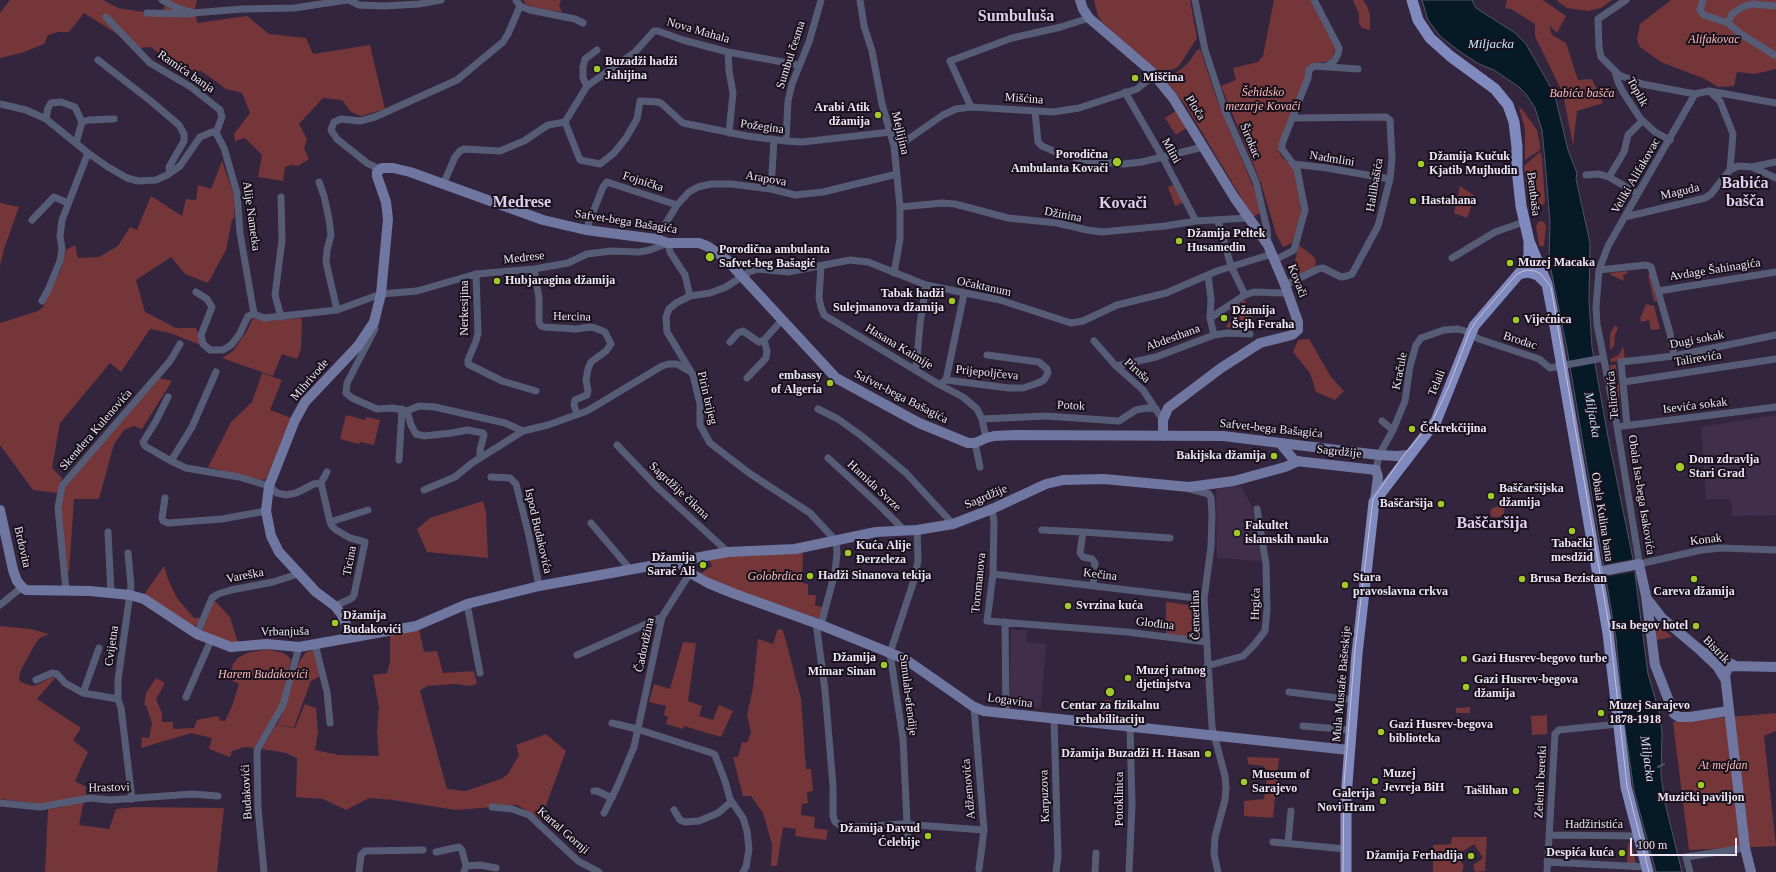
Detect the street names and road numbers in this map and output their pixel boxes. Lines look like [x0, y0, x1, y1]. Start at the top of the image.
street label: Nova Mahala [665, 15, 731, 47]
street label: Sumbul česma [773, 19, 809, 91]
street label: Ramića banja [155, 48, 217, 96]
street label: Toplik [1623, 75, 1651, 109]
street label: Mišćina [1004, 90, 1044, 108]
street label: Ploča [1182, 93, 1208, 123]
street label: Mejlijina [888, 110, 912, 156]
street label: Požegina [739, 117, 785, 137]
street label: Širokac [1236, 121, 1264, 161]
street label: Mlini [1158, 136, 1184, 166]
street label: Veliki Alifakovac [1609, 136, 1663, 216]
street label: Nadmlini [1308, 148, 1356, 170]
street label: Halilbašića [1363, 157, 1387, 213]
street label: Arapova [744, 168, 788, 190]
street label: Fojnička [621, 169, 665, 195]
street label: Bentbaša [1523, 171, 1543, 217]
street label: Alije Nametka [239, 180, 263, 252]
street label: Maguda [1659, 181, 1701, 203]
street label: Džinina [1043, 204, 1083, 226]
street label: Safvet-bega Bašagića [574, 207, 678, 237]
street label: Medrese [503, 249, 545, 267]
street label: Avdage Šahinagića [1668, 256, 1762, 284]
street label: Kovači [1284, 262, 1310, 300]
street label: Očaktanum [955, 274, 1013, 300]
street label: Nerkesijina [458, 280, 472, 336]
street label: Hercina [553, 309, 591, 325]
street label: Hasana Kaimije [862, 321, 936, 373]
street label: Abdesthana [1144, 322, 1202, 354]
street label: Dugi sokak [1669, 328, 1725, 352]
street label: Brodac [1501, 329, 1539, 353]
street label: Talirevića [1673, 348, 1723, 370]
street label: Kračule [1389, 351, 1411, 391]
street label: Mihrivode [288, 356, 332, 404]
street label: Piruša [1121, 356, 1153, 386]
street label: Prijepoljčeva [955, 363, 1019, 383]
street label: Safvet-bega Bašagića [852, 367, 950, 427]
street label: Telali [1425, 368, 1449, 398]
street label: Pirin brijeg [694, 370, 720, 426]
street label: Telirovića [1604, 370, 1622, 420]
street label: Skendera Kulenovića [57, 386, 135, 474]
street label: Isevića sokak [1662, 395, 1728, 417]
street label: Potok [1057, 398, 1085, 414]
street label: Safvet-bega Bašagića [1219, 416, 1323, 442]
street label: Obala Isa-bega Isakovića [1624, 434, 1658, 556]
street label: Sagrdžije [1316, 442, 1362, 462]
street label: Hamida Svrze [844, 457, 904, 515]
street label: Sagrdžije čikma [646, 459, 712, 523]
street label: Obala Kulina bana [1588, 471, 1616, 563]
street label: Sagrdžije [962, 482, 1010, 512]
street label: Ispod Budakovića [521, 487, 555, 575]
street label: Brdovita [10, 525, 34, 569]
street label: Konak [1689, 531, 1723, 549]
street label: Ticina [340, 545, 360, 577]
street label: Toromanova [969, 552, 989, 614]
street label: Vareška [225, 565, 265, 587]
street label: Kečina [1082, 566, 1118, 584]
street label: Hrgića [1248, 588, 1264, 620]
street label: Čemerlina [1188, 590, 1204, 640]
street label: Glođina [1135, 614, 1175, 634]
street label: Čadordžina [632, 616, 658, 674]
street label: Vrbanjuša [261, 624, 309, 640]
street label: Cvijetna [102, 625, 122, 667]
street label: Mula Mustafe Bašeskije [1330, 625, 1354, 743]
street label: Bistrik [1699, 633, 1733, 667]
street label: Sunulah-efendije [896, 653, 920, 737]
street label: Logavina [987, 691, 1033, 711]
street label: Zelenih beretki [1532, 745, 1550, 819]
street label: Adžemovića [959, 758, 979, 820]
street label: Budakovići [238, 764, 256, 820]
street label: Karpuzova [1037, 769, 1053, 823]
street label: Potoklinica [1113, 772, 1127, 826]
street label: Hrastovi [88, 780, 130, 796]
street label: Kartal Gornji [534, 804, 592, 858]
street label: Hadžiristića [1565, 818, 1623, 832]

